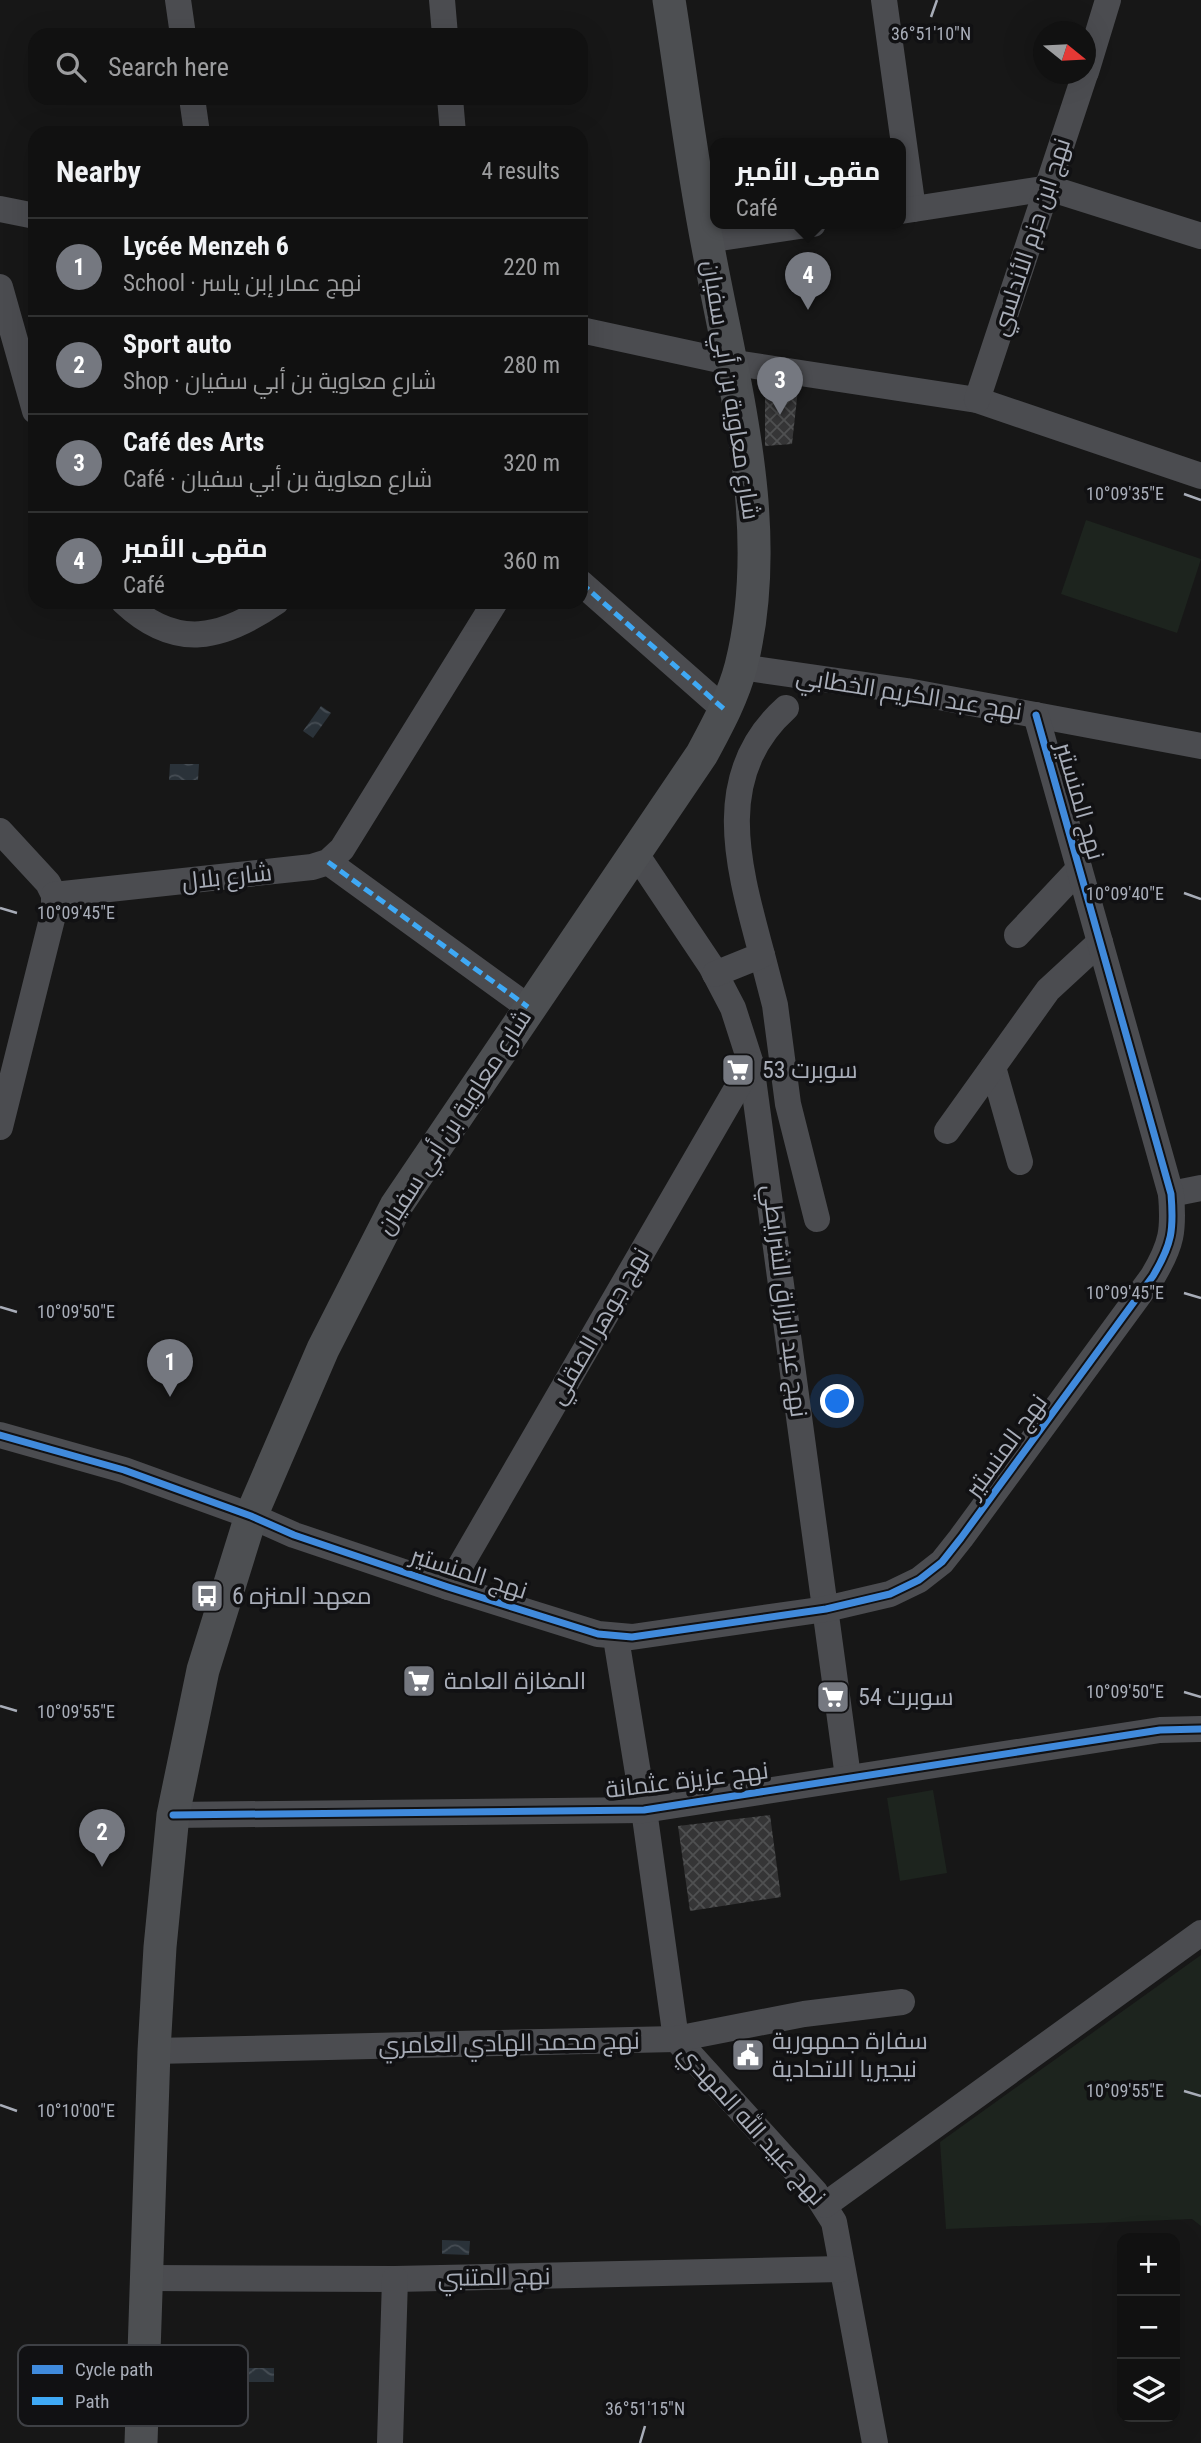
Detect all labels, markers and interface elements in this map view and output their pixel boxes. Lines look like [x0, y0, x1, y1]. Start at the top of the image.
north arrow [1033, 21, 1096, 84]
text: 36°51'10"N [891, 23, 971, 44]
search box [28, 28, 588, 105]
icon: search [52, 48, 90, 86]
text: Search here [108, 52, 229, 82]
street label: نهج ابن حزم الأندلسي [986, 135, 1080, 341]
popup [710, 138, 906, 229]
text: Nearby [56, 154, 141, 189]
text: مقهى الأمير [736, 156, 880, 186]
text: 4 results [482, 158, 560, 185]
text: Café [736, 195, 777, 222]
text: Lycée Menzeh 6 [123, 231, 289, 261]
pin: 4 [785, 252, 831, 310]
text: 1 [73, 254, 85, 281]
text: 220 m [503, 254, 560, 281]
street label: شارع معاوية بن أبي سفيان [692, 258, 767, 522]
text: School · نهج عمار إبن ياسر [123, 270, 362, 297]
text: Sport auto [123, 329, 232, 359]
text: 2 [73, 352, 85, 379]
text: 280 m [503, 352, 560, 379]
pin: 3 [757, 357, 803, 415]
text: Shop · شارع معاوية بن أبي سفيان [123, 368, 436, 395]
text: Café des Arts [123, 427, 264, 457]
text: 3 [73, 450, 85, 477]
text: 320 m [503, 450, 560, 477]
text: Café · شارع معاوية بن أبي سفيان [123, 466, 432, 493]
text: 10°09'35"E [1086, 483, 1164, 504]
text: مقهى الأمير [123, 533, 268, 563]
text: 4 [73, 548, 85, 575]
text: 360 m [503, 548, 560, 575]
text: Café [123, 572, 165, 599]
street label: نهج عبد الكريم الخطابي [793, 662, 1024, 731]
street label: نهج المنستير [1047, 737, 1110, 864]
street label: شارع بلال [181, 858, 274, 898]
text: 10°09'40"E [1086, 883, 1164, 904]
text: 10°09'45"E [37, 902, 115, 923]
street label: شارع معاوية بن أبي سفيان [369, 1003, 541, 1242]
supermarket icon: سوبرت 53 [719, 1051, 757, 1089]
place label: سوبرت 53 [762, 1056, 858, 1084]
street label: نهج عبد الرزاق الشرايطي [752, 1183, 813, 1420]
street label: نهج جوهر الصقلي [543, 1243, 659, 1412]
text: 10°09'45"E [1086, 1282, 1164, 1303]
text: 10°09'50"E [37, 1301, 115, 1322]
pin: 1 [147, 1339, 193, 1397]
your location [820, 1384, 854, 1418]
street label: نهج المنستير [958, 1389, 1055, 1506]
street label: نهج المنستير [405, 1540, 531, 1607]
bus stop icon: معهد المنزه 6 [188, 1577, 226, 1615]
place label: معهد المنزه 6 [232, 1582, 372, 1610]
supermarket icon: المغازة العامة [400, 1662, 438, 1700]
place label: المغازة العامة [444, 1667, 586, 1695]
supermarket icon: سوبرت 54 [814, 1678, 852, 1716]
text: 10°09'50"E [1086, 1681, 1164, 1702]
place label: سوبرت 54 [858, 1683, 954, 1711]
text: 10°09'55"E [37, 1701, 115, 1722]
street label: نهج عزيزة عثمانة [604, 1756, 770, 1806]
pin: 2 [79, 1809, 125, 1867]
street label: نهج محمد الهادي العامري [378, 2027, 640, 2063]
place label: سفارة جمهورية نيجيريا الاتحادية [772, 2027, 928, 2083]
public building icon: سفارة جمهورية نيجيريا الاتحادية [729, 2036, 767, 2074]
street label: نهج عبيد الله المهدي [670, 2038, 833, 2214]
text: 10°09'55"E [1086, 2080, 1164, 2101]
text: 10°10'00"E [37, 2100, 115, 2121]
map controls [1117, 2233, 1180, 2422]
button: + [1117, 2233, 1180, 2296]
street label: نهج المتنبي [437, 2262, 551, 2297]
button: − [1117, 2296, 1180, 2359]
legend [18, 2345, 248, 2426]
text: Cycle path [75, 2358, 153, 2381]
button: layers [1117, 2359, 1180, 2422]
text: Path [75, 2390, 109, 2413]
text: 36°51'15"N [605, 2398, 685, 2419]

